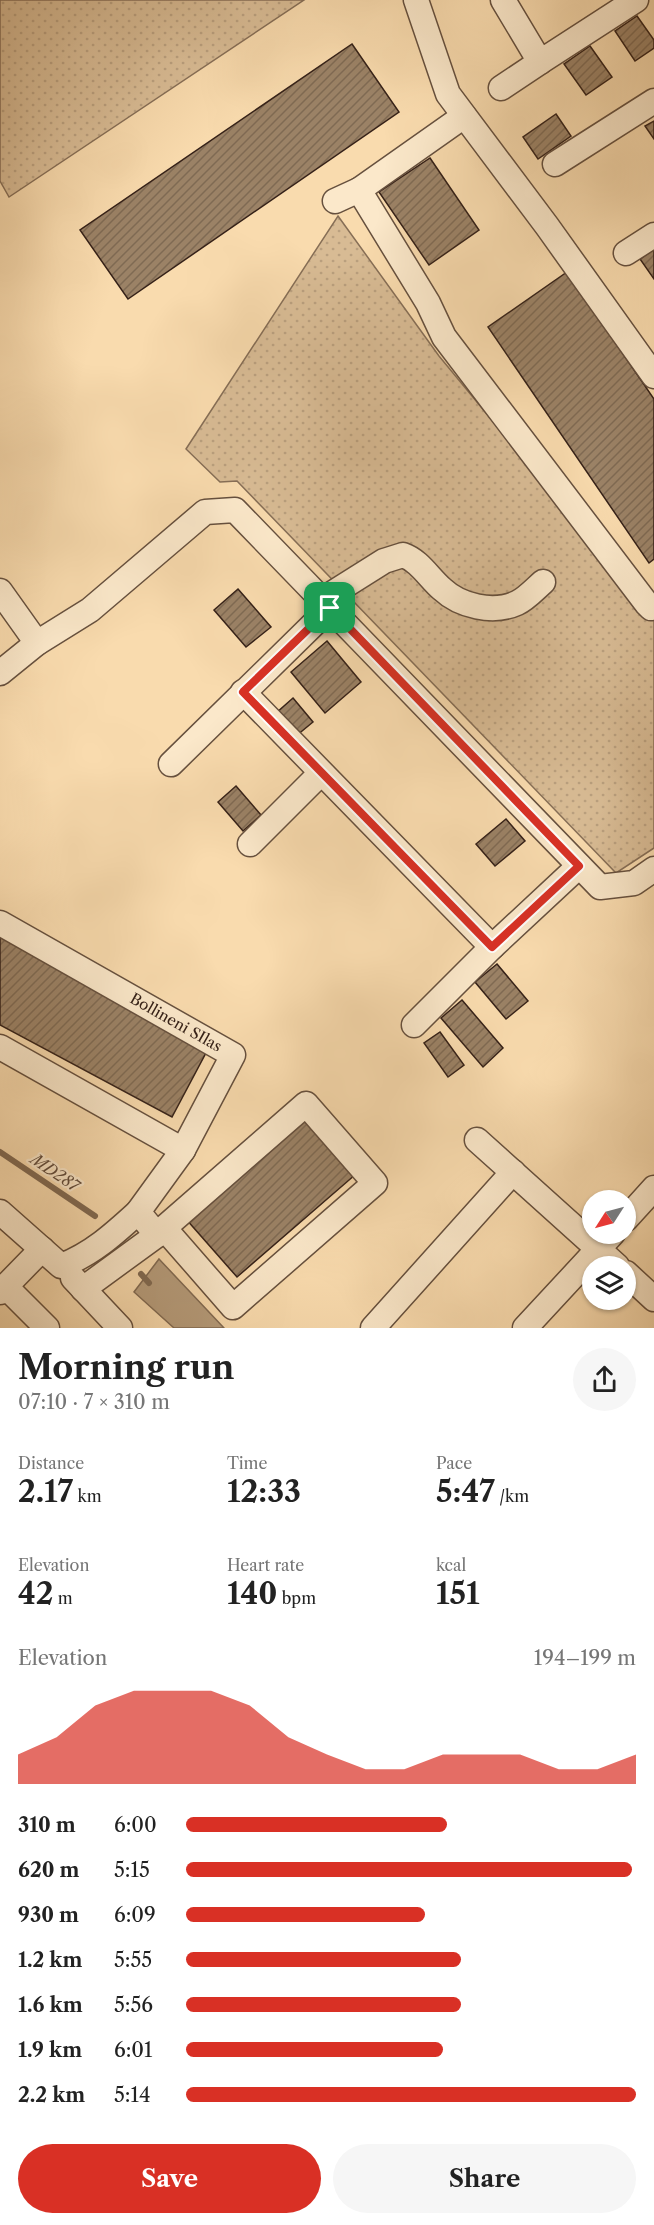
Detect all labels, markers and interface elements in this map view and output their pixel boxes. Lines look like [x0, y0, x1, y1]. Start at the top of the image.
pin [304, 582, 355, 633]
icon: arrive [313, 591, 346, 624]
street label: Bollineni SIlas [127, 989, 225, 1056]
water label: MD287 [26, 1148, 85, 1197]
north arrow [582, 1190, 636, 1244]
map controls [582, 1190, 636, 1310]
button: layers [582, 1256, 636, 1310]
text: Morning run [18, 1347, 234, 1388]
button: share [573, 1348, 636, 1411]
text: 07:10 · 7 × 310 m [18, 1390, 170, 1414]
text: Distance [18, 1453, 84, 1473]
text: Time [227, 1453, 267, 1473]
text: Pace [436, 1453, 472, 1473]
text: 2.17 [18, 1473, 73, 1510]
text: 12:33 [227, 1473, 301, 1510]
text: 5:47 [436, 1473, 495, 1510]
text: km [73, 1486, 102, 1506]
text: /km [495, 1486, 529, 1506]
text: Elevation [18, 1555, 89, 1575]
text: Heart rate [227, 1555, 304, 1575]
text: kcal [436, 1555, 466, 1575]
text: 42 [18, 1575, 54, 1612]
text: 140 [227, 1575, 277, 1612]
text: 151 [436, 1575, 480, 1612]
text: m [54, 1588, 73, 1608]
text: bpm [277, 1588, 316, 1608]
text: Elevation [18, 1646, 107, 1670]
text: 194–199 m [534, 1646, 636, 1670]
text: 310 m [18, 1813, 76, 1837]
text: 6:00 [114, 1813, 157, 1837]
text: 620 m [18, 1858, 79, 1882]
text: 5:15 [114, 1858, 150, 1882]
text: 930 m [18, 1903, 79, 1927]
text: 6:09 [114, 1903, 156, 1927]
text: 1.2 km [18, 1948, 82, 1972]
text: 5:55 [114, 1948, 152, 1972]
text: 1.6 km [18, 1993, 83, 2017]
text: 5:56 [114, 1993, 153, 2017]
text: 1.9 km [18, 2038, 82, 2062]
text: 6:01 [114, 2038, 152, 2062]
text: 2.2 km [18, 2083, 85, 2107]
text: 5:14 [114, 2083, 150, 2107]
button: Save [18, 2144, 321, 2213]
button: Share [333, 2144, 636, 2213]

